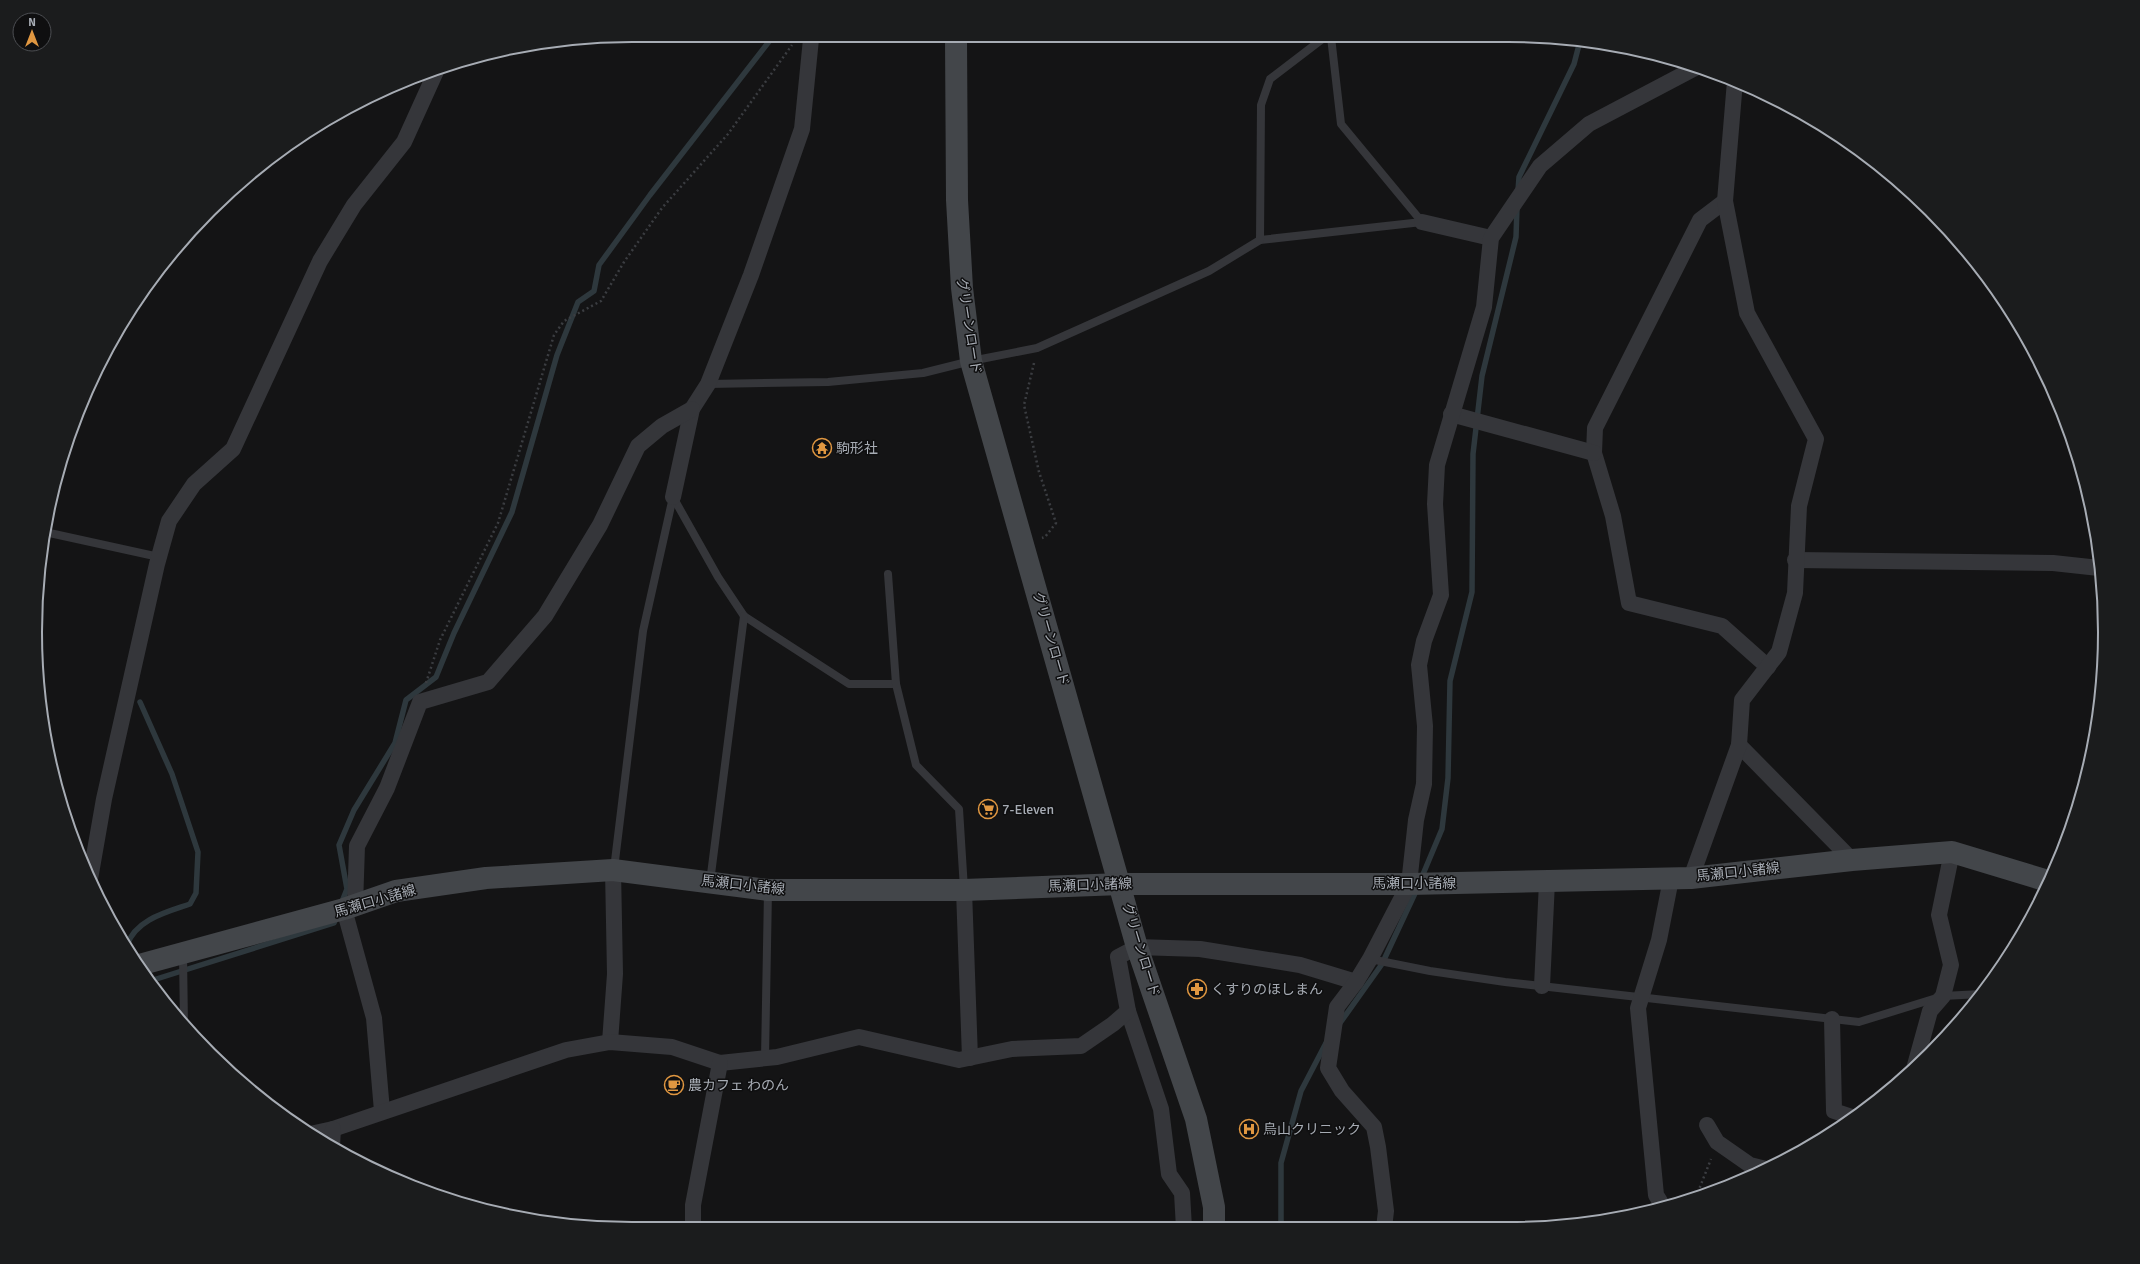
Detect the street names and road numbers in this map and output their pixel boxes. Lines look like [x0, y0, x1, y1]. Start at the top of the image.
street label: グリーンロード [953, 277, 985, 375]
street label: グリーンロード [1029, 590, 1073, 688]
street label: 馬瀬口小諸線 [1695, 859, 1781, 885]
street label: 馬瀬口小諸線 [700, 872, 786, 898]
street label: 馬瀬口小諸線 [1048, 875, 1132, 895]
street label: 馬瀬口小諸線 [1372, 875, 1456, 892]
street label: 馬瀬口小諸線 [332, 881, 418, 921]
street label: グリーンロード [1119, 901, 1163, 999]

